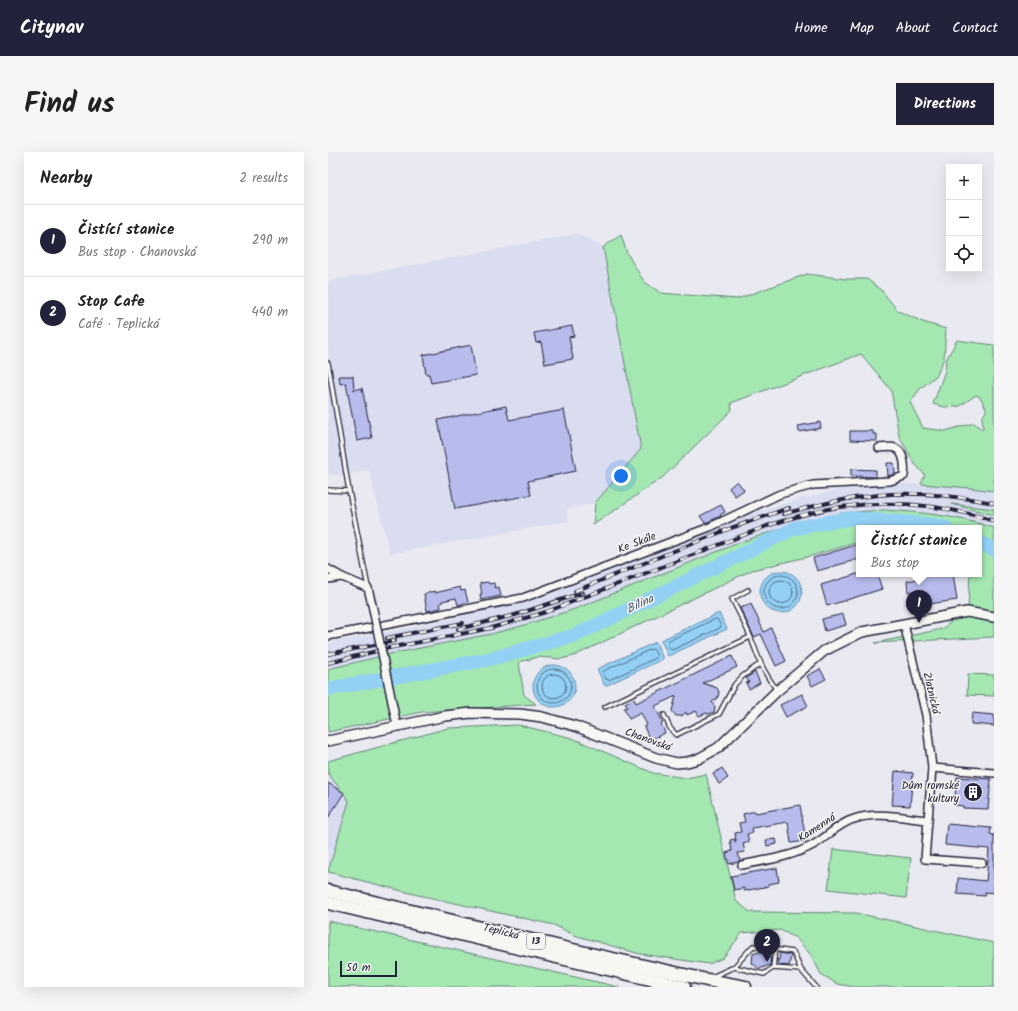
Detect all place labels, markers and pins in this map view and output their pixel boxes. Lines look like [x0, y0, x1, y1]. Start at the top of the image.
pin: 1 [906, 590, 932, 623]
place label: Dům romské kultury [901, 777, 960, 808]
building icon: Dům romské kultury [962, 781, 984, 803]
pin: 2 [754, 929, 780, 962]

